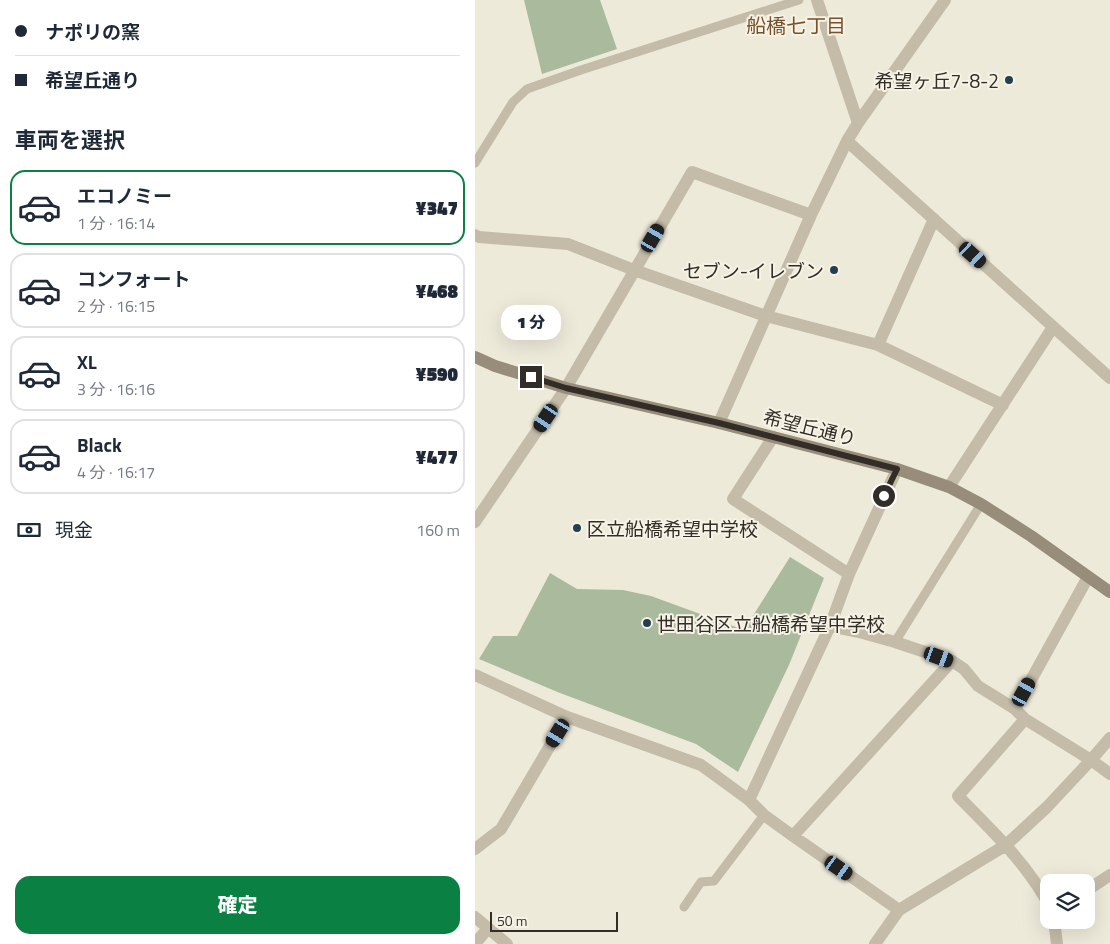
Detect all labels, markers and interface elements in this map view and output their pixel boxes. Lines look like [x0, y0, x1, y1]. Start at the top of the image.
district label: 船橋七丁目 [746, 10, 846, 41]
text: ナポリの窯 [45, 17, 140, 46]
text: 希望丘通り [45, 65, 140, 94]
place label: 希望ヶ丘7-8-2 [874, 66, 999, 95]
marker: 希望ヶ丘7-8-2 [1003, 74, 1015, 86]
text: 車両を選択 [15, 123, 125, 157]
text: エコノミー [77, 181, 172, 210]
icon: car [17, 185, 62, 230]
text: ¥347 [416, 193, 458, 222]
text: 1 分 · 16:14 [77, 211, 155, 235]
car [639, 221, 666, 255]
car [956, 239, 989, 271]
place label: セブン-イレブン [683, 256, 824, 285]
text: コンフォート [77, 264, 190, 293]
marker: セブン-イレブン [828, 264, 840, 276]
icon: car [17, 268, 62, 313]
text: ¥468 [416, 276, 458, 305]
text: 2 分 · 16:15 [77, 294, 155, 318]
callout: 1 分 [501, 304, 561, 340]
text: 1 分 [517, 310, 545, 334]
text: XL [77, 347, 97, 376]
icon: car [17, 351, 62, 396]
text: ¥590 [416, 359, 458, 388]
route end [520, 366, 542, 388]
text: 3 分 · 16:16 [77, 377, 155, 401]
car [531, 401, 560, 435]
street label: 希望丘通り [760, 401, 860, 453]
text: Black [77, 430, 122, 459]
icon: car [17, 434, 62, 479]
text: ¥477 [416, 442, 458, 471]
text: 4 分 · 16:17 [77, 460, 155, 484]
route start [873, 485, 895, 507]
place label: 区立船橋希望中学校 [587, 514, 758, 543]
text: 現金 [55, 515, 93, 544]
icon: cash [15, 516, 43, 544]
text: 160 m [416, 518, 460, 542]
marker: 区立船橋希望中学校 [571, 522, 583, 534]
place label: 世田谷区立船橋希望中学校 [657, 609, 885, 638]
marker: 世田谷区立船橋希望中学校 [641, 617, 653, 629]
car [922, 645, 955, 669]
car [1010, 675, 1037, 709]
car [543, 716, 572, 750]
car [822, 853, 855, 883]
map controls [1040, 874, 1095, 929]
button: layers [1040, 874, 1095, 929]
button: 確定 [15, 876, 460, 934]
scale bar [490, 909, 617, 932]
text: 50 m [497, 910, 527, 931]

